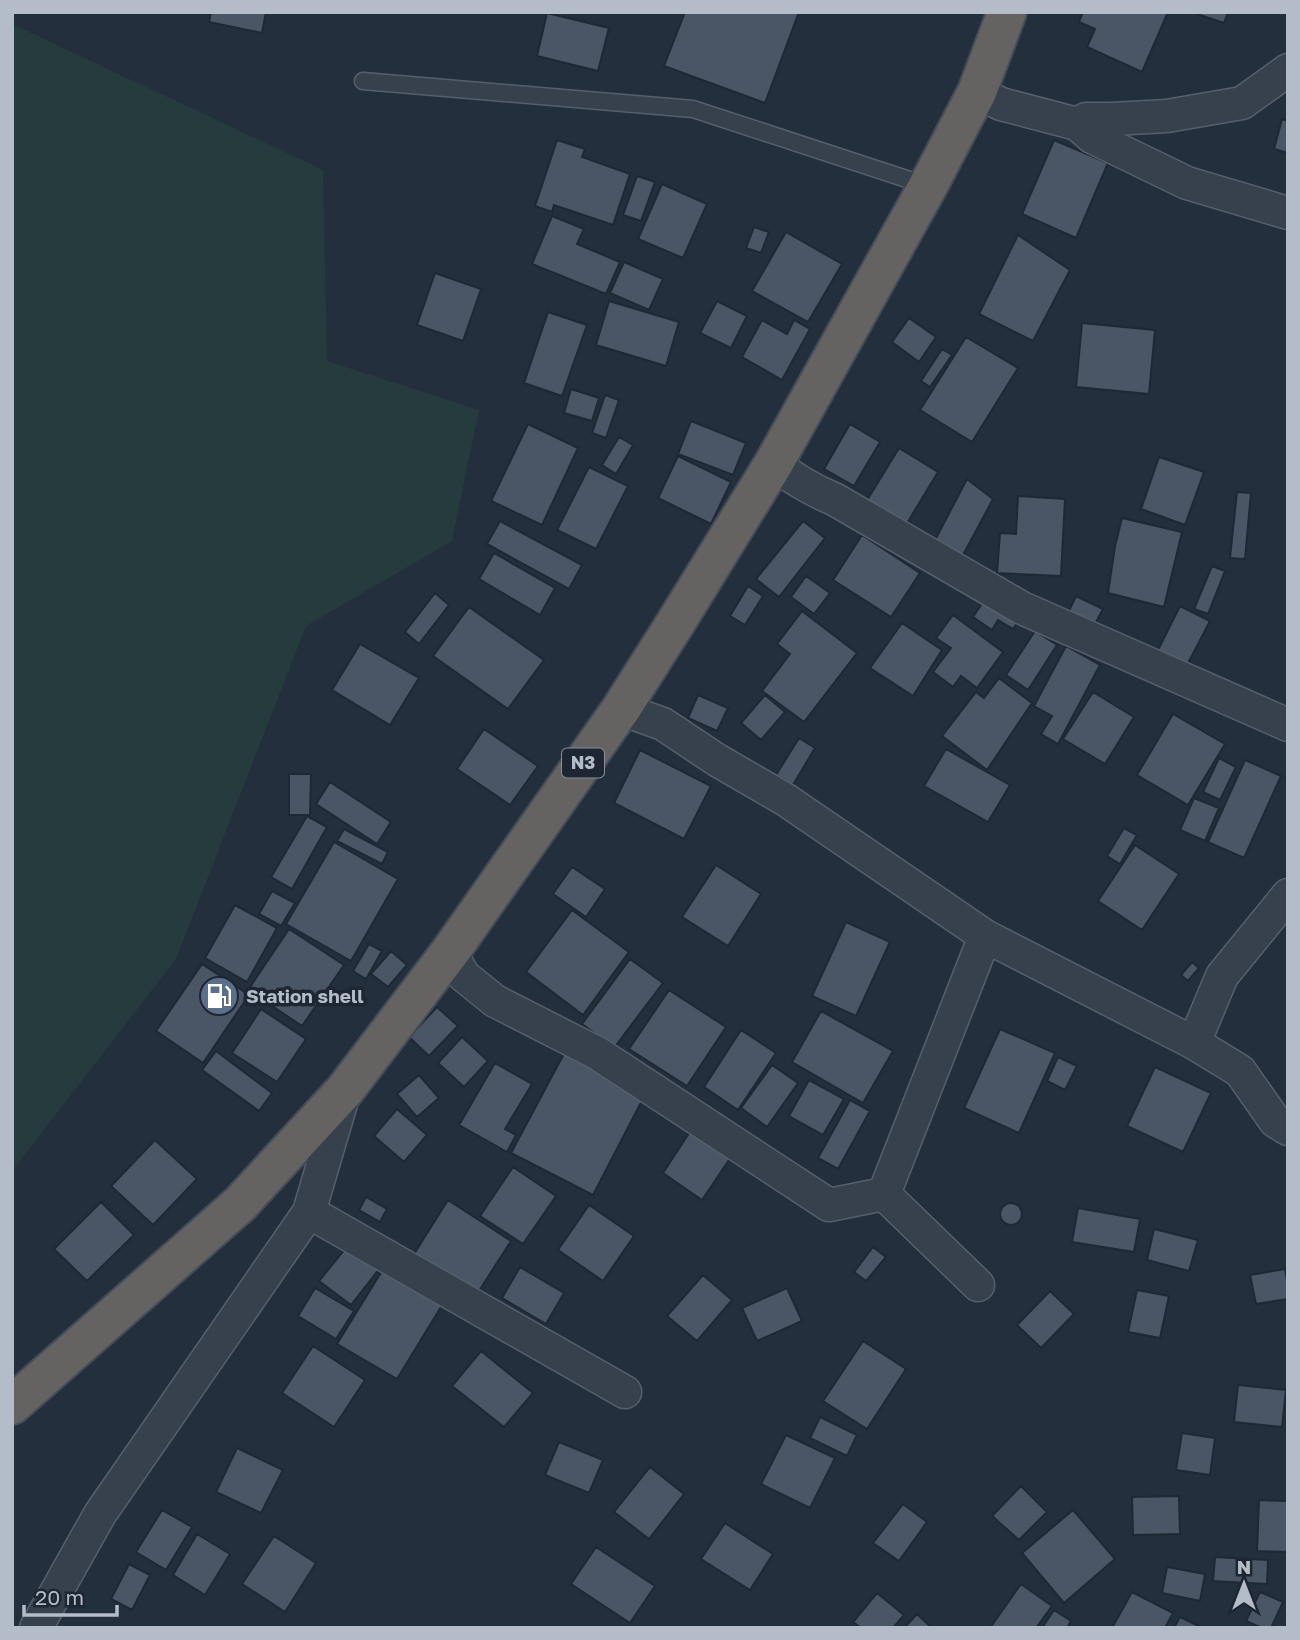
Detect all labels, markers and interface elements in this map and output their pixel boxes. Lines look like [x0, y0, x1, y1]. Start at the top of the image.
road number: N3 [562, 748, 604, 778]
fuel station icon: Station shell [198, 975, 240, 1017]
place label: Station shell [246, 984, 364, 1007]
north arrow [1209, 1549, 1279, 1619]
text: N [1237, 1555, 1251, 1578]
scale bar [24, 1574, 117, 1618]
text: 20 m [35, 1584, 84, 1610]

